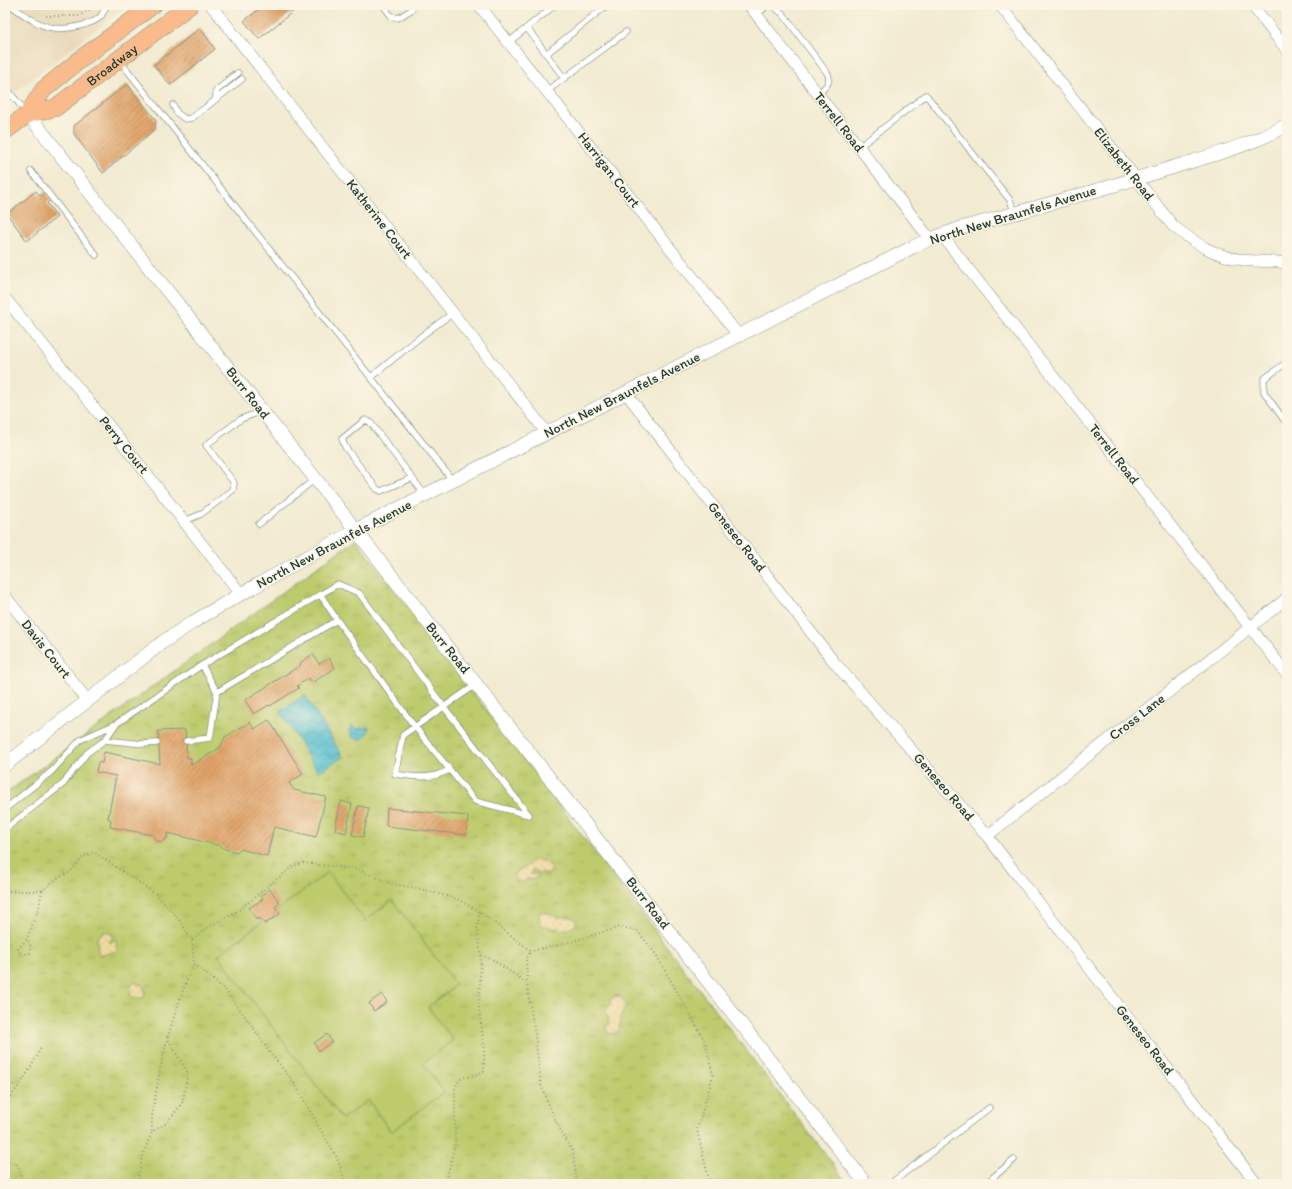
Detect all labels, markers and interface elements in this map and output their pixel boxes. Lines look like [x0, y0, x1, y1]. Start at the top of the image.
street label: Broadway [83, 40, 141, 90]
street label: Terrell Road [810, 88, 868, 156]
street label: Elizabeth Road [1090, 124, 1158, 204]
street label: Harrigan Court [574, 129, 644, 211]
street label: Katherine Court [343, 176, 415, 262]
street label: North New Braunfels Avenue [928, 181, 1099, 248]
street label: North New Braunfels Avenue [541, 348, 703, 442]
street label: Burr Road [222, 364, 274, 423]
street label: Perry Court [96, 413, 152, 477]
street label: Terrell Road [1085, 420, 1143, 488]
street label: North New Braunfels Avenue [253, 496, 415, 592]
street label: Geneseo Road [704, 498, 770, 576]
street label: Davis Court [18, 616, 74, 682]
street label: Burr Road [422, 619, 474, 678]
street label: Cross Lane [1106, 690, 1168, 744]
street label: Geneseo Road [910, 749, 978, 825]
street label: Burr Road [622, 874, 674, 933]
street label: Geneseo Road [1112, 1001, 1178, 1079]

